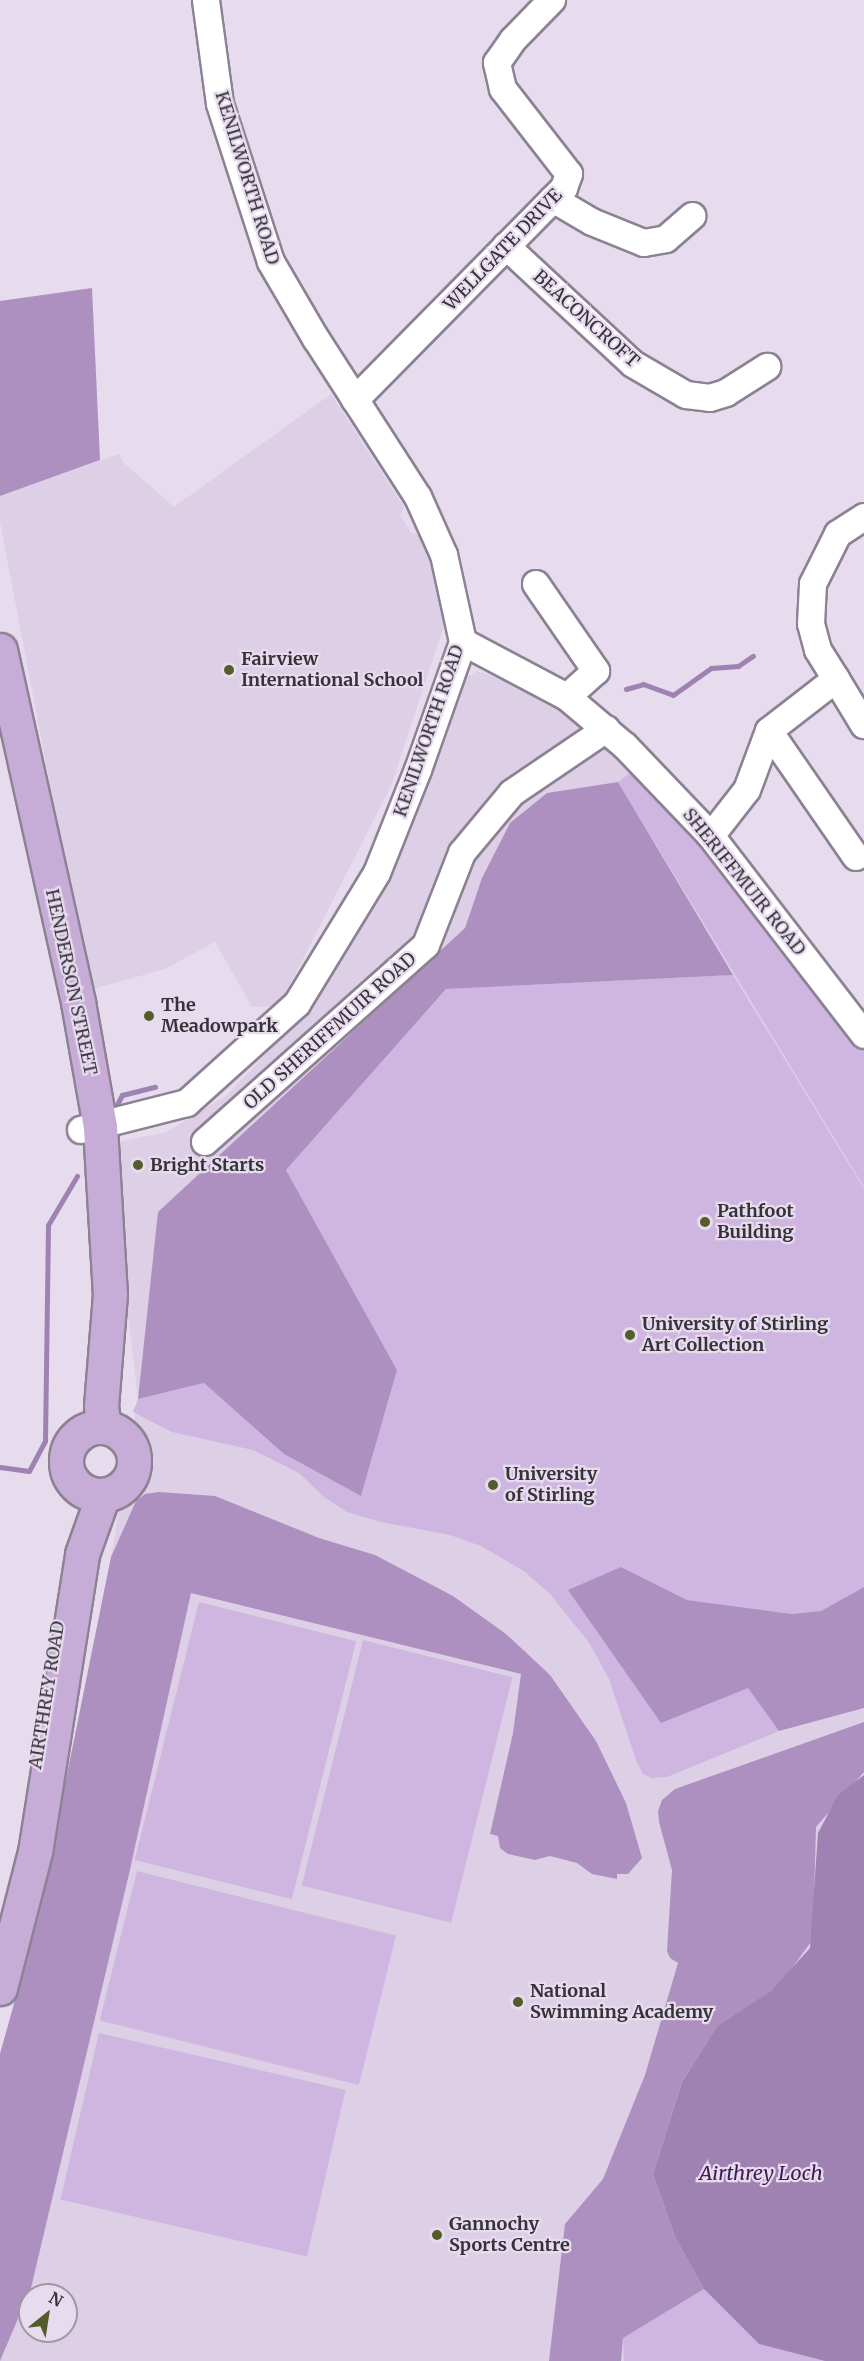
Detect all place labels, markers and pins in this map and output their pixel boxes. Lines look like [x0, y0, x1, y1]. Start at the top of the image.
place label: Fairview International School [241, 649, 423, 692]
marker: Fairview International School [222, 663, 236, 677]
place label: The Meadowpark [161, 995, 278, 1038]
marker: The Meadowpark [142, 1009, 156, 1023]
place label: Bright Starts [150, 1154, 264, 1176]
marker: Bright Starts [131, 1158, 145, 1172]
place label: Pathfoot Building [717, 1201, 794, 1244]
marker: Pathfoot Building [698, 1215, 712, 1229]
place label: University of Stirling Art Collection [642, 1314, 828, 1356]
marker: University of Stirling Art Collection [623, 1328, 637, 1342]
place label: University of Stirling [505, 1464, 597, 1506]
marker: University of Stirling [486, 1478, 500, 1492]
place label: National Swimming Academy [530, 1981, 713, 2024]
marker: National Swimming Academy [511, 1995, 525, 2009]
place label: Gannochy Sports Centre [449, 2214, 570, 2256]
marker: Gannochy Sports Centre [430, 2228, 444, 2242]

